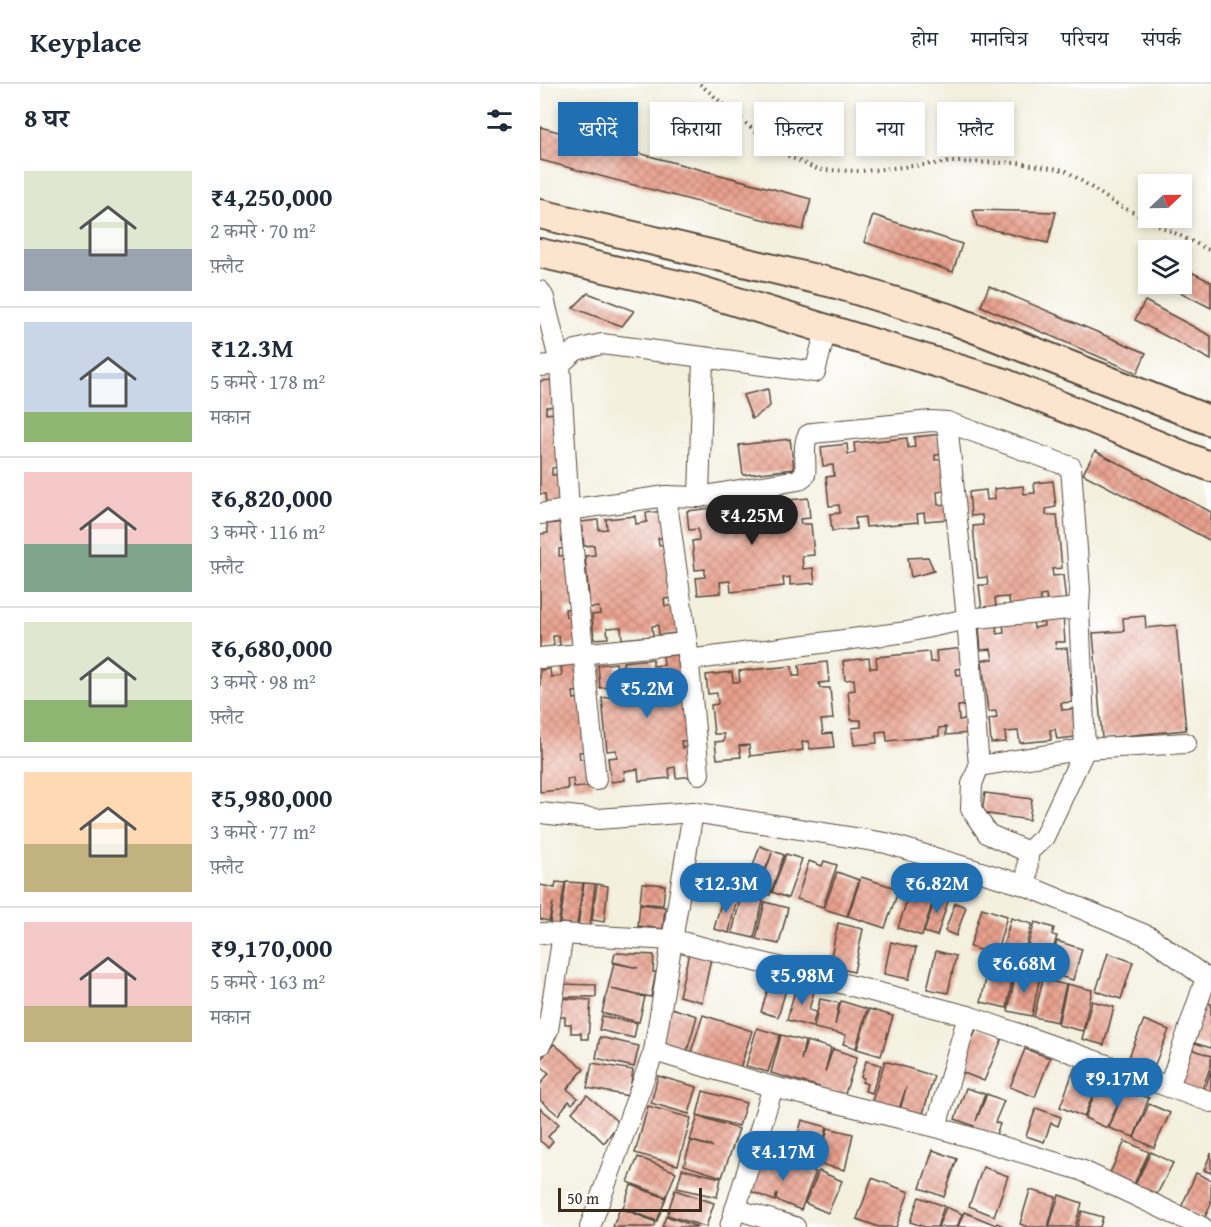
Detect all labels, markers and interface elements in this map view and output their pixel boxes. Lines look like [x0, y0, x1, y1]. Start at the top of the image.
text: Keyplace [30, 21, 141, 62]
text: होम [911, 23, 938, 54]
text: मानचित्र [971, 23, 1028, 54]
text: परिचय [1061, 23, 1109, 54]
text: संपर्क [1142, 23, 1181, 54]
text: 8 घर [24, 98, 69, 137]
chip: खरीदें [558, 102, 638, 156]
chip: किराया [650, 102, 742, 156]
chip: फ़िल्टर [754, 102, 844, 156]
chip: नया [856, 102, 925, 156]
chip: फ़्लैट [937, 102, 1014, 156]
icon: filters [483, 104, 516, 137]
north arrow [1138, 174, 1192, 228]
map controls [1138, 174, 1192, 294]
text: ₹4,250,000 [210, 177, 332, 216]
icon: home [72, 195, 144, 267]
text: 2 कमरे · 70 m² [210, 216, 316, 245]
button: layers [1138, 240, 1192, 294]
text: फ़्लैट [210, 251, 243, 280]
text: ₹12.3M [210, 328, 294, 367]
icon: home [72, 346, 144, 418]
text: 5 कमरे · 178 m² [210, 367, 325, 396]
text: मकान [210, 402, 251, 431]
text: ₹6,820,000 [210, 478, 332, 517]
pin: ₹4.25M [703, 495, 801, 546]
icon: home [72, 496, 144, 568]
text: ₹4.25M [720, 500, 784, 529]
text: 3 कमरे · 116 m² [210, 517, 325, 546]
text: फ़्लैट [210, 552, 243, 581]
text: ₹6,680,000 [210, 628, 332, 667]
icon: home [72, 646, 144, 718]
text: 3 कमरे · 98 m² [210, 667, 316, 696]
pin: ₹5.2M [605, 668, 689, 719]
text: ₹5.2M [620, 673, 674, 702]
text: फ़्लैट [210, 702, 243, 731]
text: ₹5,980,000 [210, 778, 332, 817]
icon: home [72, 796, 144, 868]
text: 3 कमरे · 77 m² [210, 817, 316, 846]
text: फ़्लैट [210, 852, 243, 881]
pin: ₹12.3M [677, 863, 775, 914]
pin: ₹6.82M [888, 863, 986, 914]
text: ₹12.3M [694, 868, 758, 897]
text: ₹6.82M [905, 868, 969, 897]
text: ₹9,170,000 [210, 928, 332, 967]
pin: ₹6.68M [975, 943, 1073, 994]
icon: home [72, 946, 144, 1018]
text: ₹6.68M [992, 948, 1056, 977]
pin: ₹5.98M [753, 955, 851, 1006]
text: ₹5.98M [770, 960, 834, 989]
text: 5 कमरे · 163 m² [210, 967, 325, 996]
text: मकान [210, 1002, 251, 1031]
pin: ₹9.17M [1068, 1058, 1166, 1109]
text: ₹9.17M [1085, 1063, 1149, 1092]
pin: ₹4.17M [734, 1131, 832, 1182]
text: ₹4.17M [751, 1136, 815, 1165]
scale bar [558, 1185, 702, 1212]
text: 50 m [567, 1186, 599, 1210]

